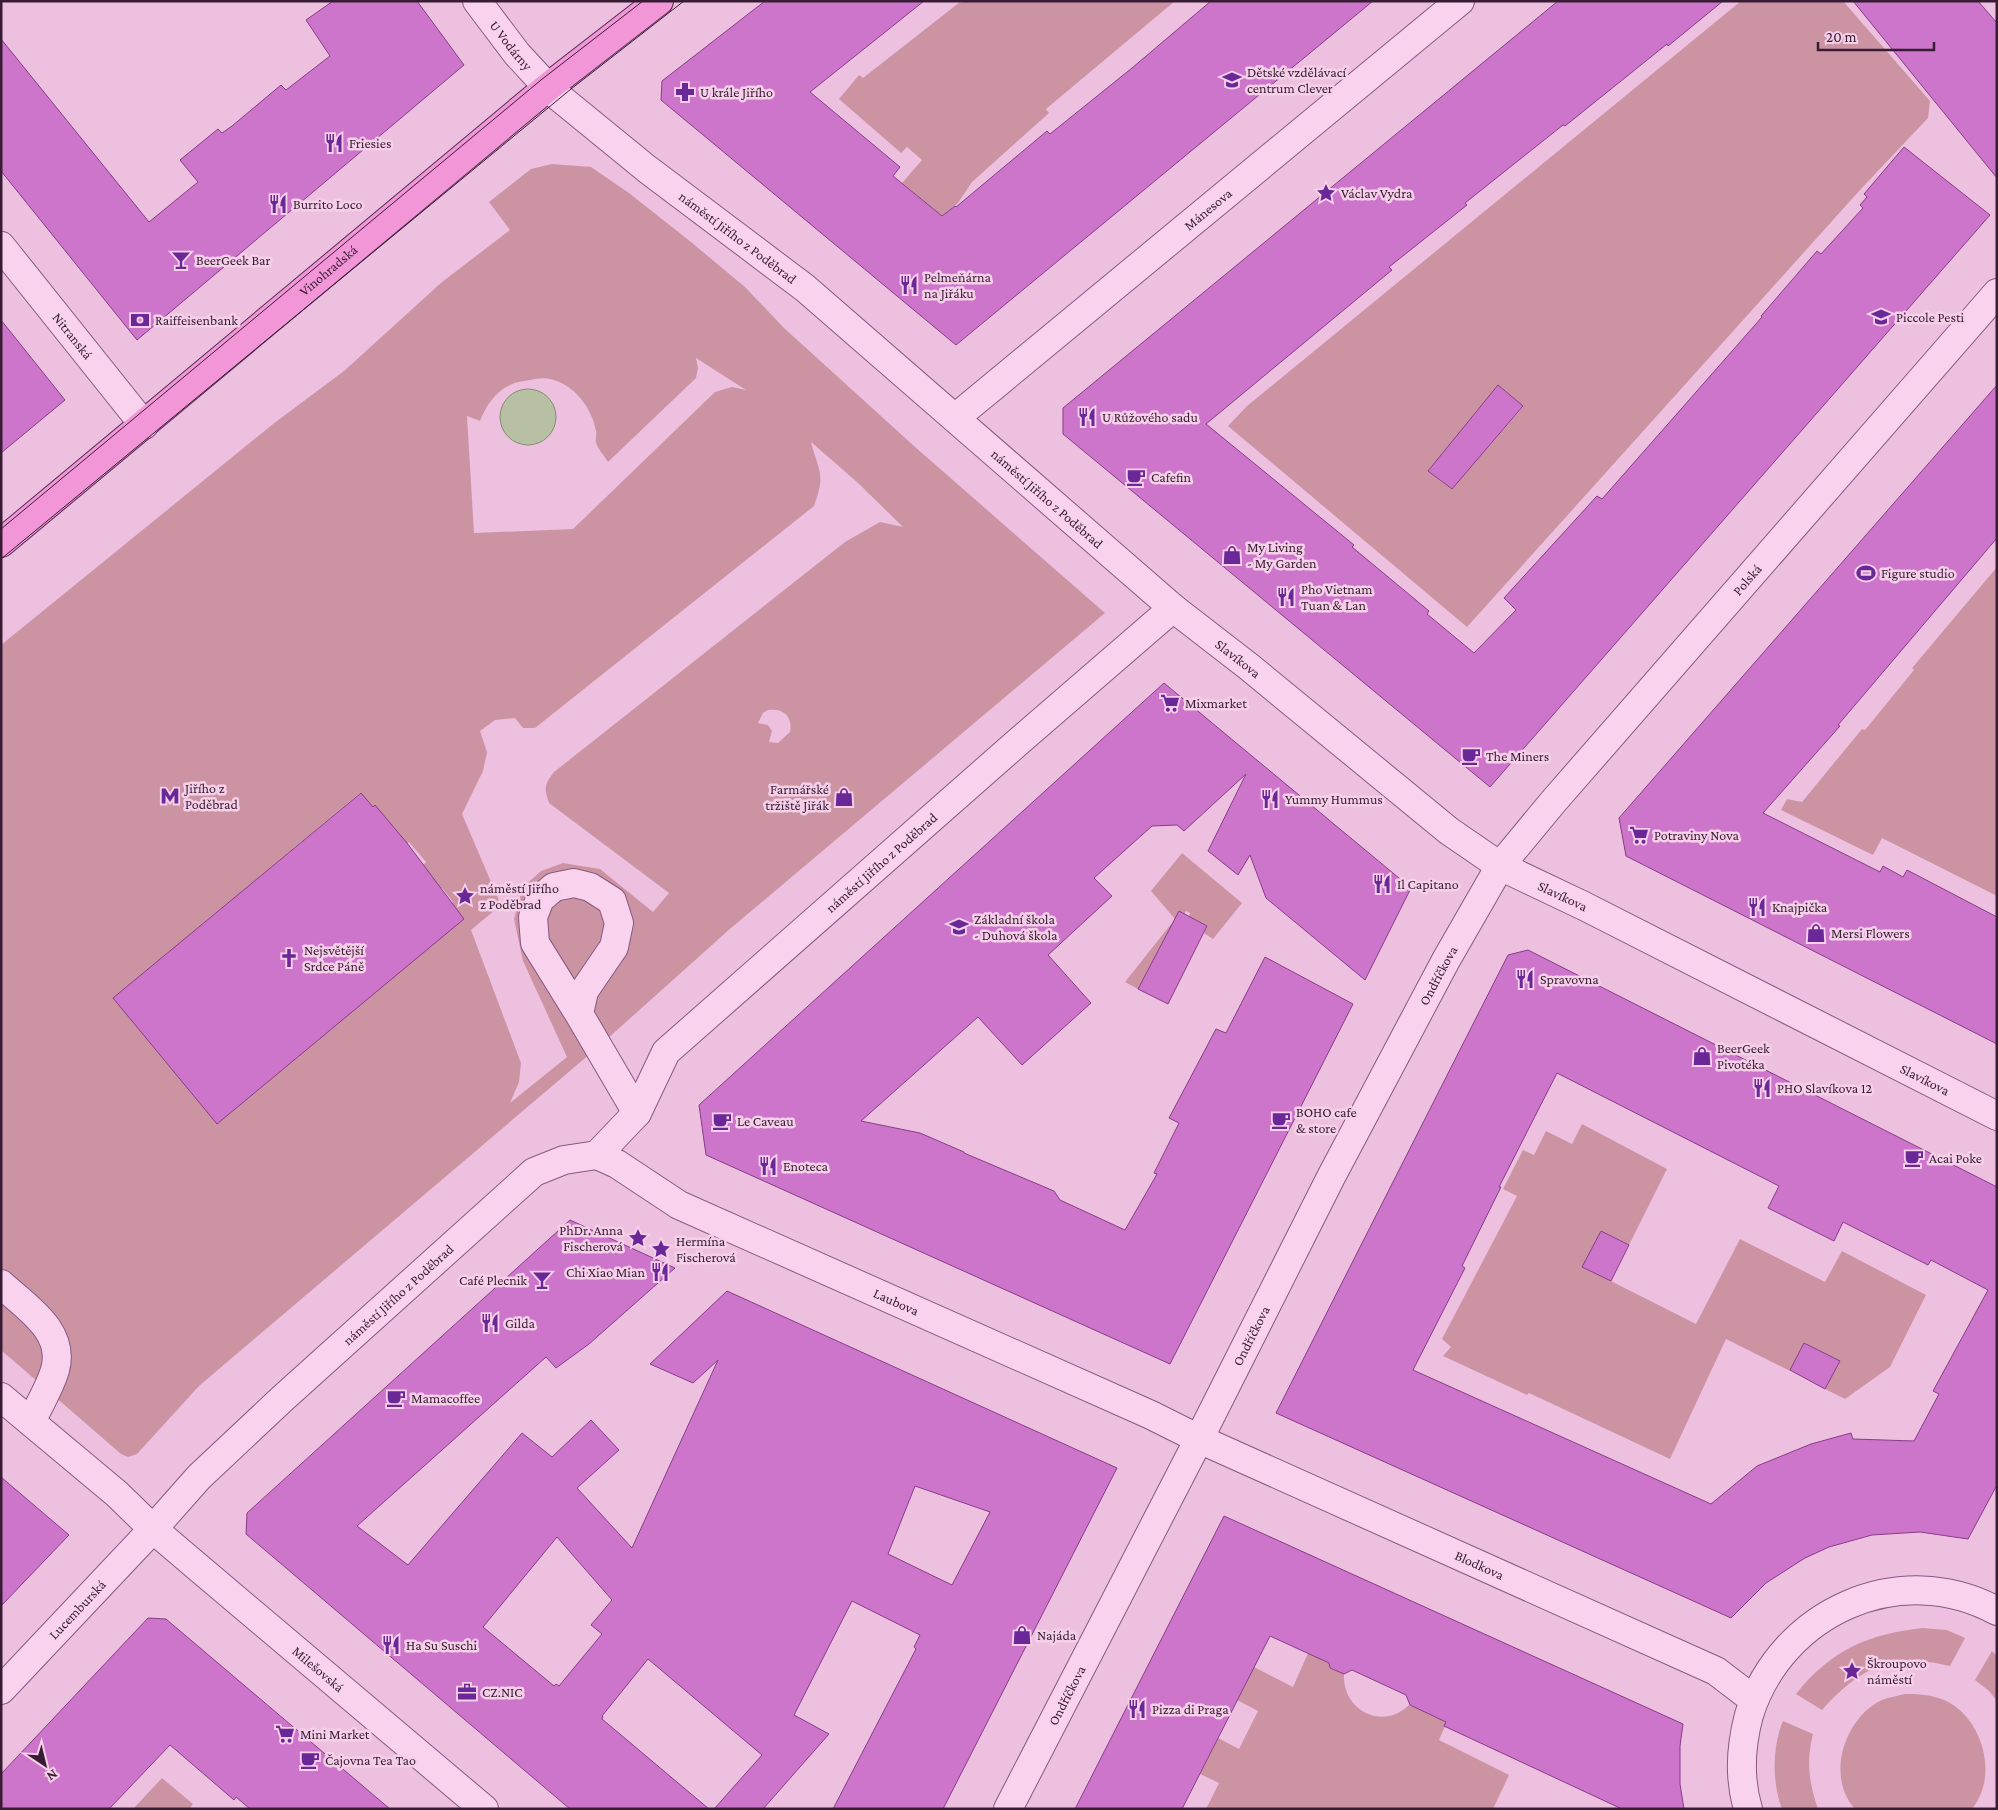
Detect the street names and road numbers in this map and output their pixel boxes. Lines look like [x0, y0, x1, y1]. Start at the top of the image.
street label: U Vodárny [487, 17, 536, 74]
street label: Mánesova [1181, 184, 1235, 233]
street label: náměstí Jiřího z Poděbrad [676, 188, 800, 287]
street label: Vinohradská [296, 241, 361, 299]
street label: Nitranská [49, 309, 96, 363]
street label: náměstí Jiřího z Poděbrad [988, 446, 1107, 552]
street label: Polská [1729, 560, 1765, 598]
street label: Slavíkova [1212, 636, 1264, 681]
street label: náměstí Jiřího z Poděbrad [822, 809, 941, 916]
street label: Slavíkova [1535, 877, 1591, 915]
street label: Ondříčkova [1416, 942, 1461, 1008]
street label: Slavíkova [1898, 1060, 1953, 1099]
street label: náměstí Jiřího z Poděbrad [340, 1240, 457, 1348]
street label: Laubova [871, 1285, 922, 1319]
street label: Ondříčkova [1229, 1303, 1273, 1368]
street label: Blodkova [1453, 1547, 1507, 1583]
street label: Lucemburská [45, 1576, 109, 1642]
street label: Milešovská [289, 1643, 348, 1696]
street label: Ondříčkova [1045, 1662, 1089, 1728]

